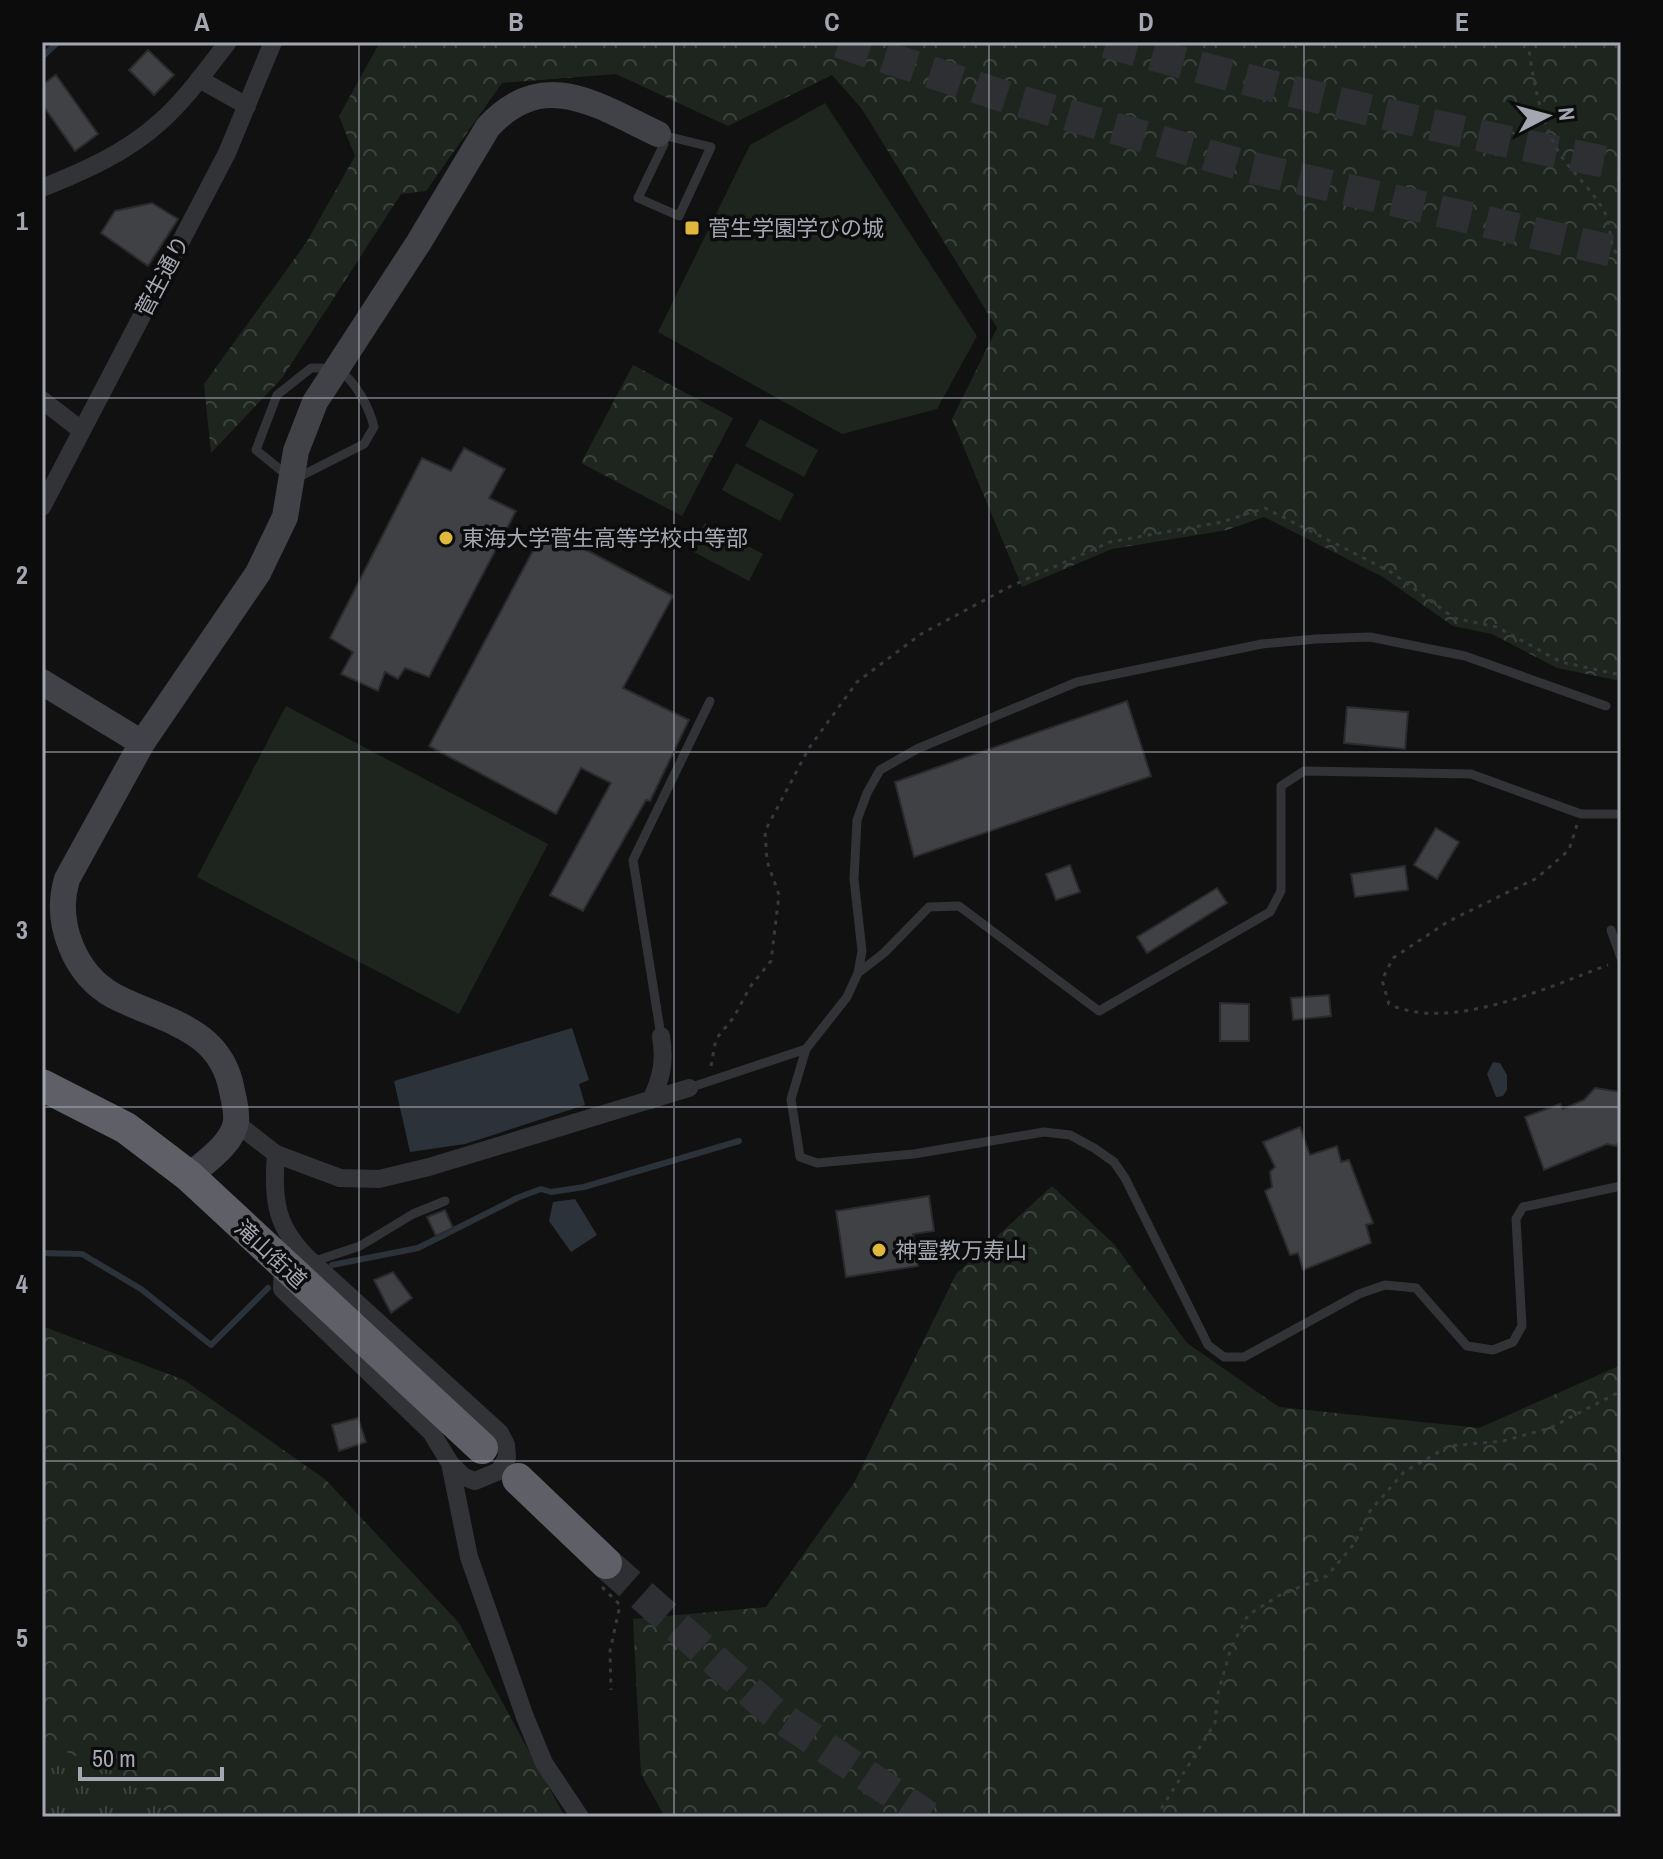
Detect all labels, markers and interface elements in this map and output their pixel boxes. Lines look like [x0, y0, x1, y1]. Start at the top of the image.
text: A [194, 4, 210, 39]
text: B [508, 4, 524, 39]
text: C [824, 4, 840, 39]
text: D [1138, 4, 1154, 39]
text: E [1455, 4, 1469, 39]
north arrow [1507, 76, 1587, 156]
text: N [1551, 106, 1582, 122]
text: 1 [16, 203, 28, 238]
place label: 菅生学園学びの城 [708, 213, 884, 243]
marker: 菅生学園学びの城 [683, 219, 701, 237]
street label: 菅生通り [128, 230, 196, 322]
place label: 東海大学菅生高等学校中等部 [462, 523, 748, 553]
marker: 東海大学菅生高等学校中等部 [437, 529, 455, 547]
text: 2 [16, 557, 28, 592]
text: 3 [16, 912, 28, 947]
street label: 滝山街道 [229, 1213, 313, 1295]
place label: 神霊教万寿山 [895, 1235, 1027, 1265]
marker: 神霊教万寿山 [870, 1241, 888, 1259]
text: 4 [16, 1266, 28, 1301]
text: 5 [16, 1620, 28, 1655]
scale bar [80, 1731, 222, 1781]
text: 50 m [92, 1742, 136, 1774]

